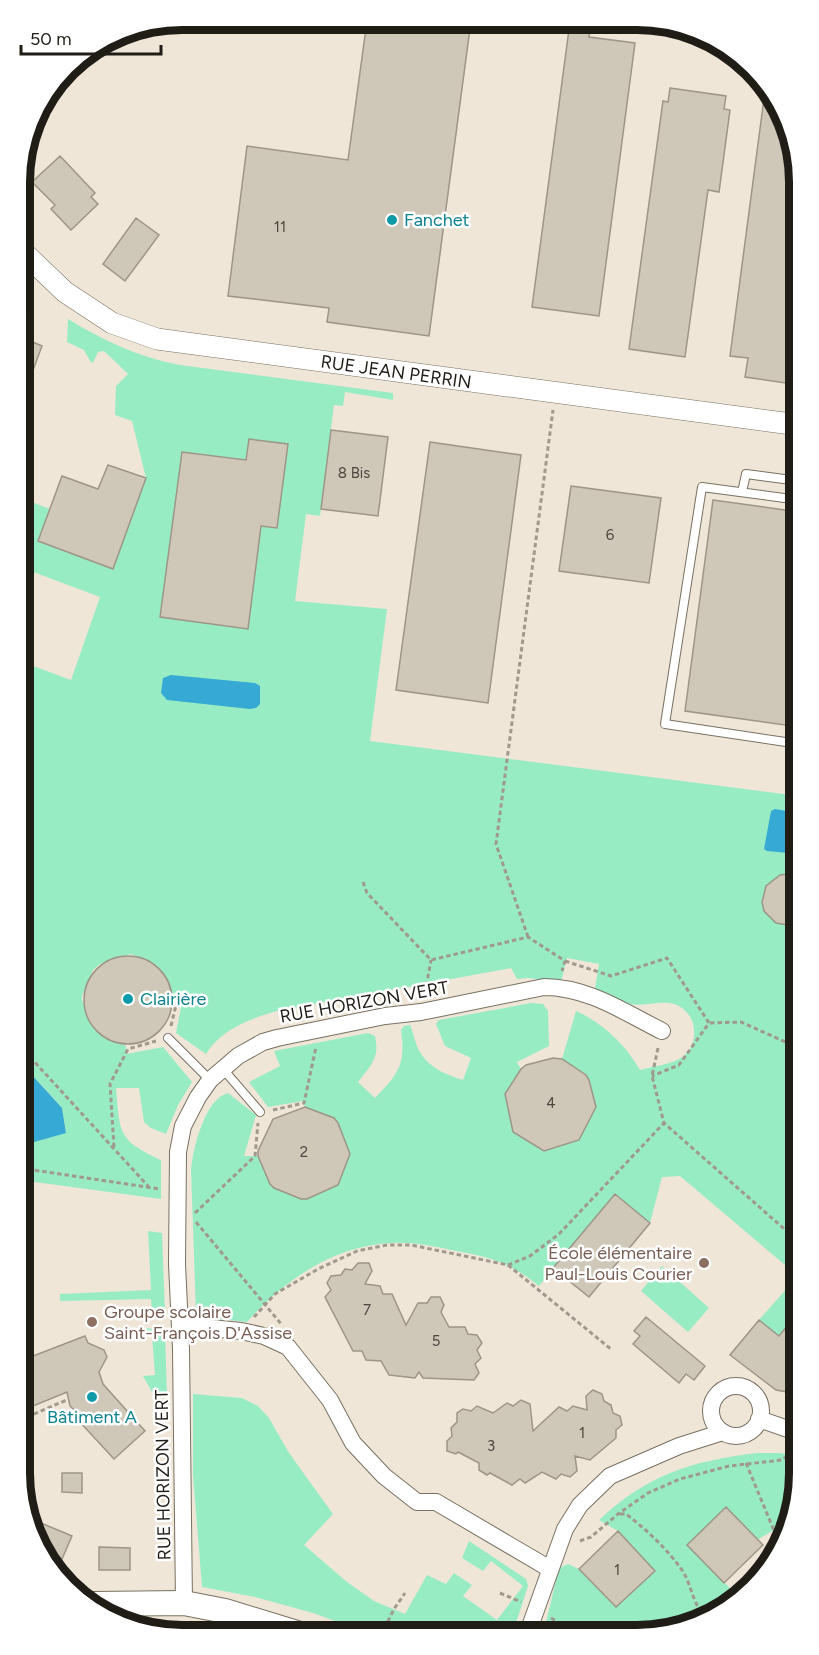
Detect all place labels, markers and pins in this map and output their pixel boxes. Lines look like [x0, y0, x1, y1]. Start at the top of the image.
place label: Fanchet [404, 209, 470, 231]
marker: Fanchet [385, 213, 399, 227]
place label: Clairière [140, 988, 206, 1010]
marker: Clairière [121, 992, 135, 1006]
place label: École élémentaire Paul-Louis Courier [545, 1242, 692, 1285]
marker: École élémentaire Paul-Louis Courier [697, 1256, 711, 1270]
place label: Groupe scolaire Saint-François D'Assise [104, 1301, 292, 1344]
marker: Groupe scolaire Saint-François D'Assise [85, 1315, 99, 1329]
marker: Bâtiment A [85, 1390, 99, 1404]
place label: Bâtiment A [47, 1406, 137, 1428]

